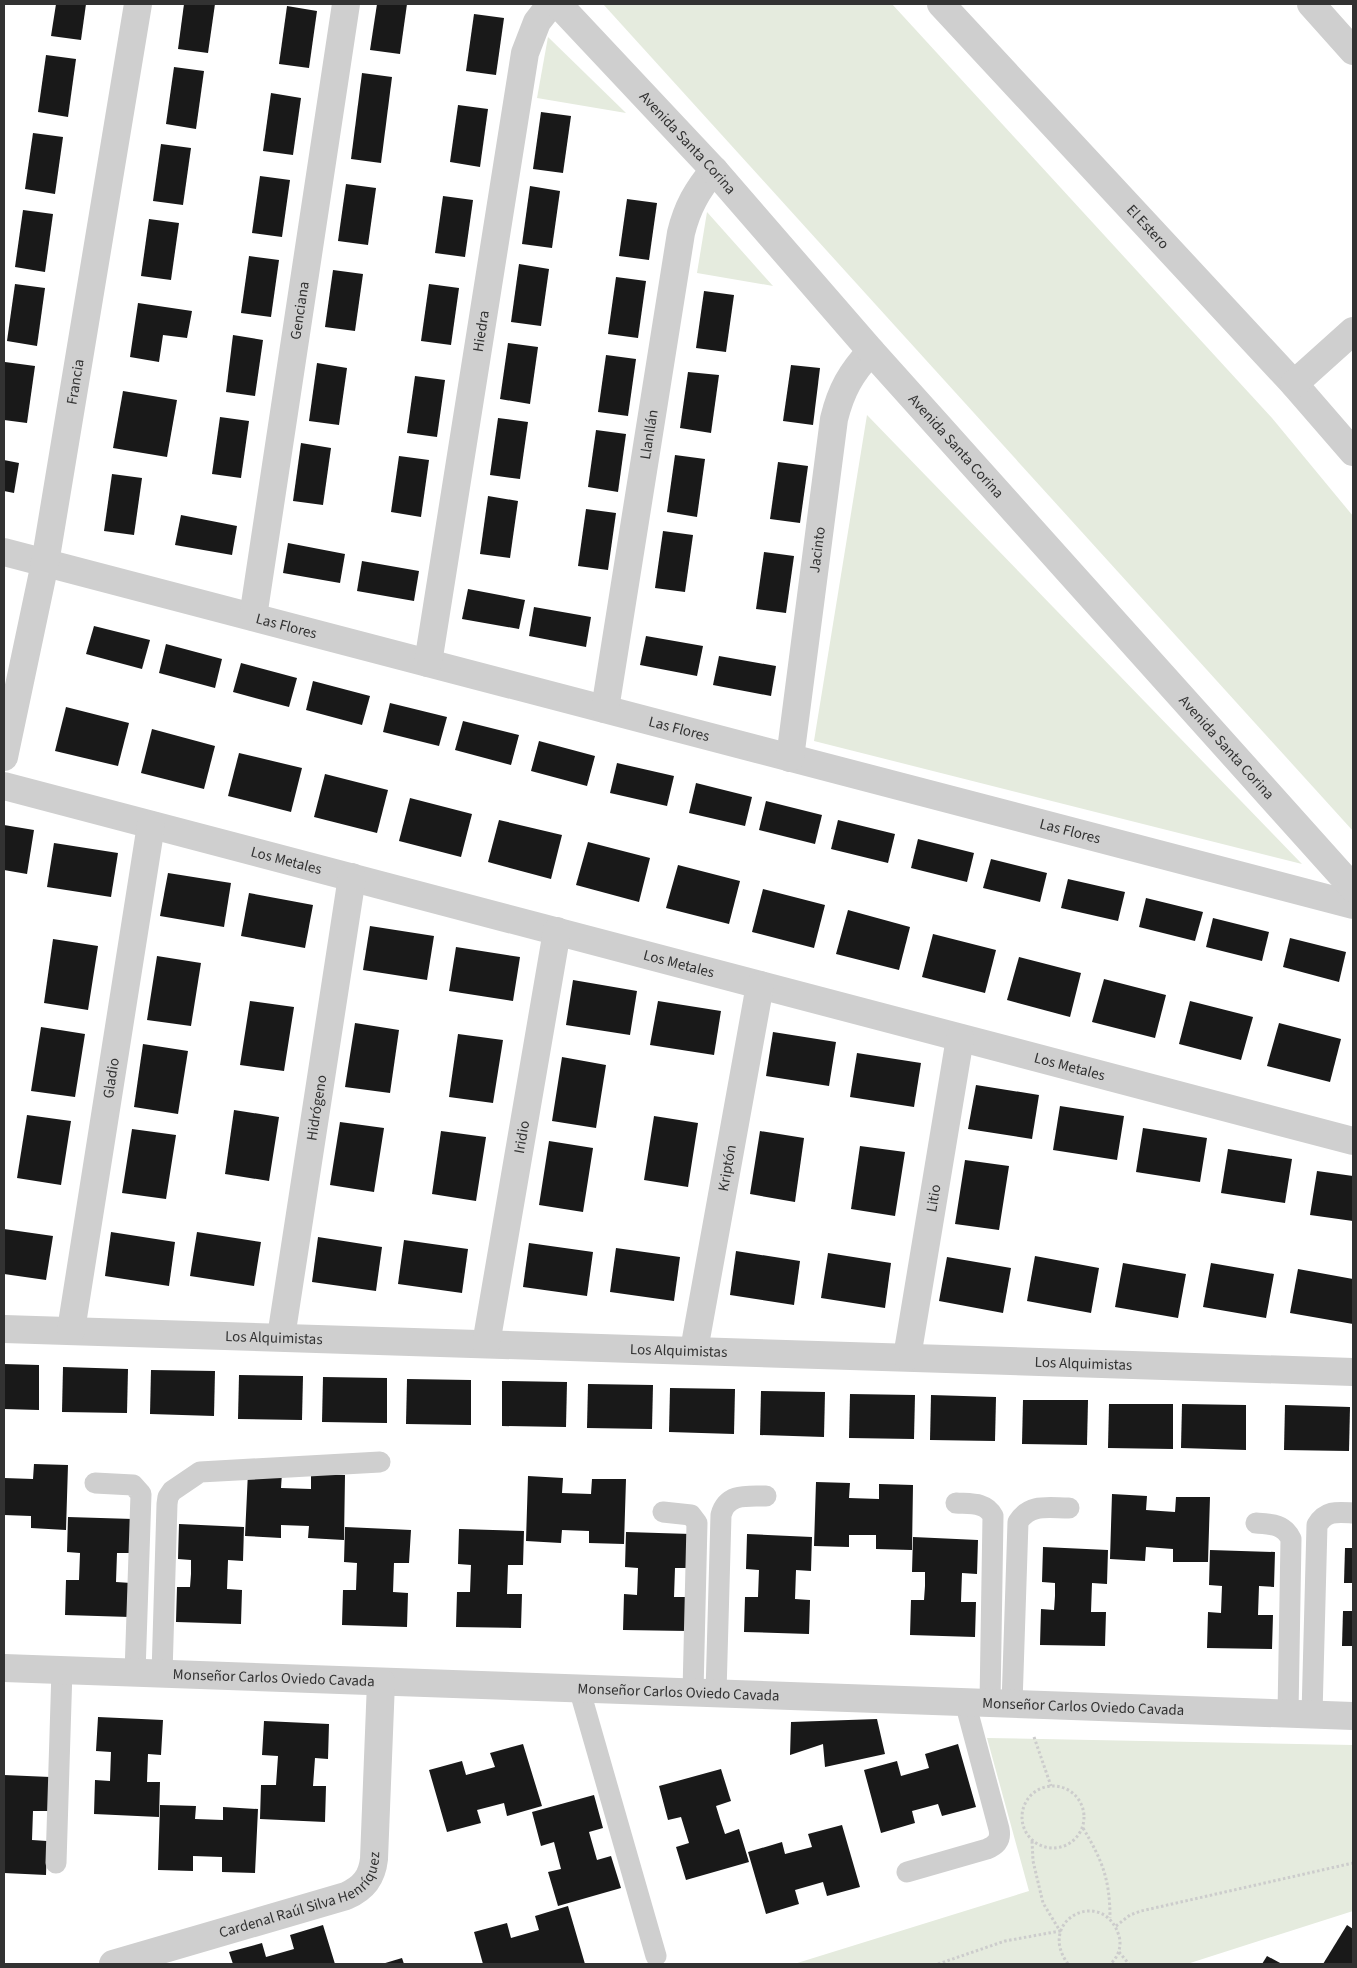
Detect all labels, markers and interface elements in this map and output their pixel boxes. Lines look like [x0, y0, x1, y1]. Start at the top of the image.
street label: Avenida Santa Corina [634, 87, 741, 199]
street label: El Estero [1121, 200, 1174, 254]
street label: Genciana [285, 280, 315, 341]
street label: Hiedra [468, 309, 495, 353]
street label: Francia [62, 358, 90, 406]
street label: Avenida Santa Corina [903, 389, 1008, 503]
street label: Llanllán [635, 408, 664, 461]
street label: Jacinto [804, 525, 831, 574]
street label: Las Flores [254, 608, 319, 644]
street label: Avenida Santa Corina [1174, 691, 1279, 805]
street label: Las Flores [646, 711, 712, 747]
street label: Las Flores [1037, 813, 1103, 850]
street label: Los Metales [248, 841, 324, 880]
street label: Los Metales [641, 945, 717, 984]
street label: Los Metales [1032, 1048, 1107, 1086]
street label: Gladio [98, 1056, 125, 1100]
street label: Hidrógeno [301, 1073, 332, 1142]
street label: Iridio [509, 1119, 535, 1155]
street label: Kriptón [713, 1143, 742, 1193]
street label: Litio [921, 1183, 947, 1214]
street label: Los Alquimistas [225, 1326, 323, 1350]
street label: Los Alquimistas [630, 1339, 728, 1363]
street label: Los Alquimistas [1034, 1352, 1132, 1376]
street label: Monseñor Carlos Oviedo Cavada [172, 1664, 375, 1692]
street label: Monseñor Carlos Oviedo Cavada [577, 1678, 780, 1707]
street label: Monseñor Carlos Oviedo Cavada [982, 1693, 1185, 1721]
street label: Cardenal Raúl Silva Henríquez [217, 1851, 385, 1943]

